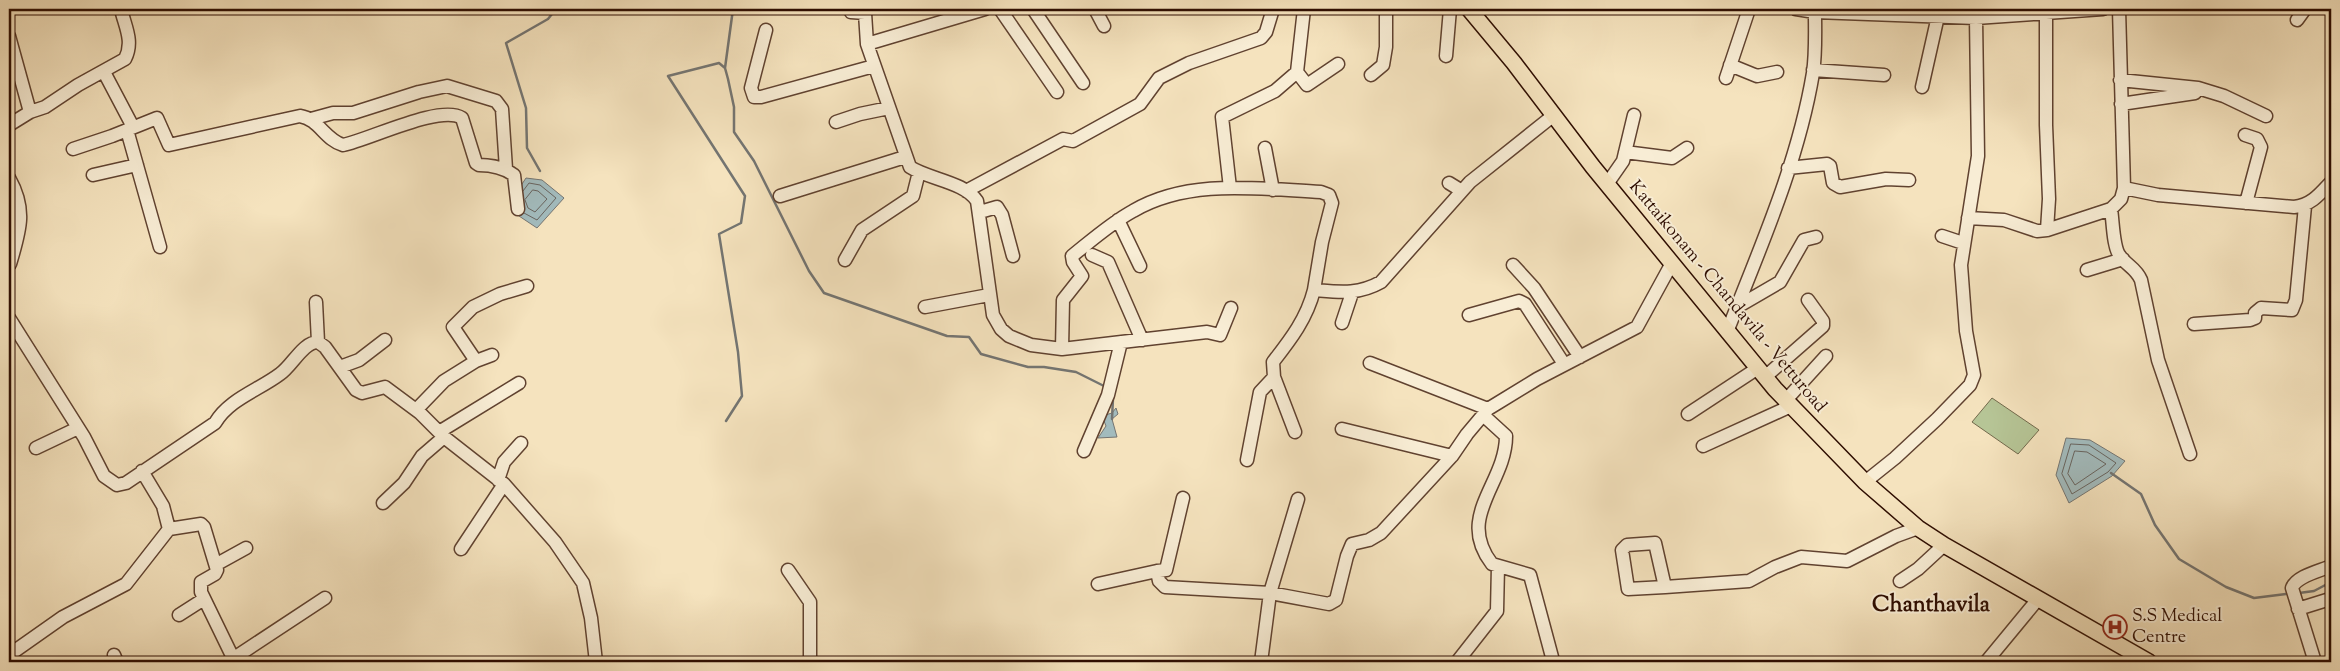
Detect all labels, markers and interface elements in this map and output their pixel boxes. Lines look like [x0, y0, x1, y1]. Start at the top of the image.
street label: Kattaikonam - Chandavila - Vetturoad [1622, 175, 1832, 419]
district label: Chanthavila [1872, 590, 1991, 622]
place label: S.S Medical Centre [2132, 604, 2222, 651]
hospital icon: S.S Medical Centre [2102, 614, 2128, 640]

